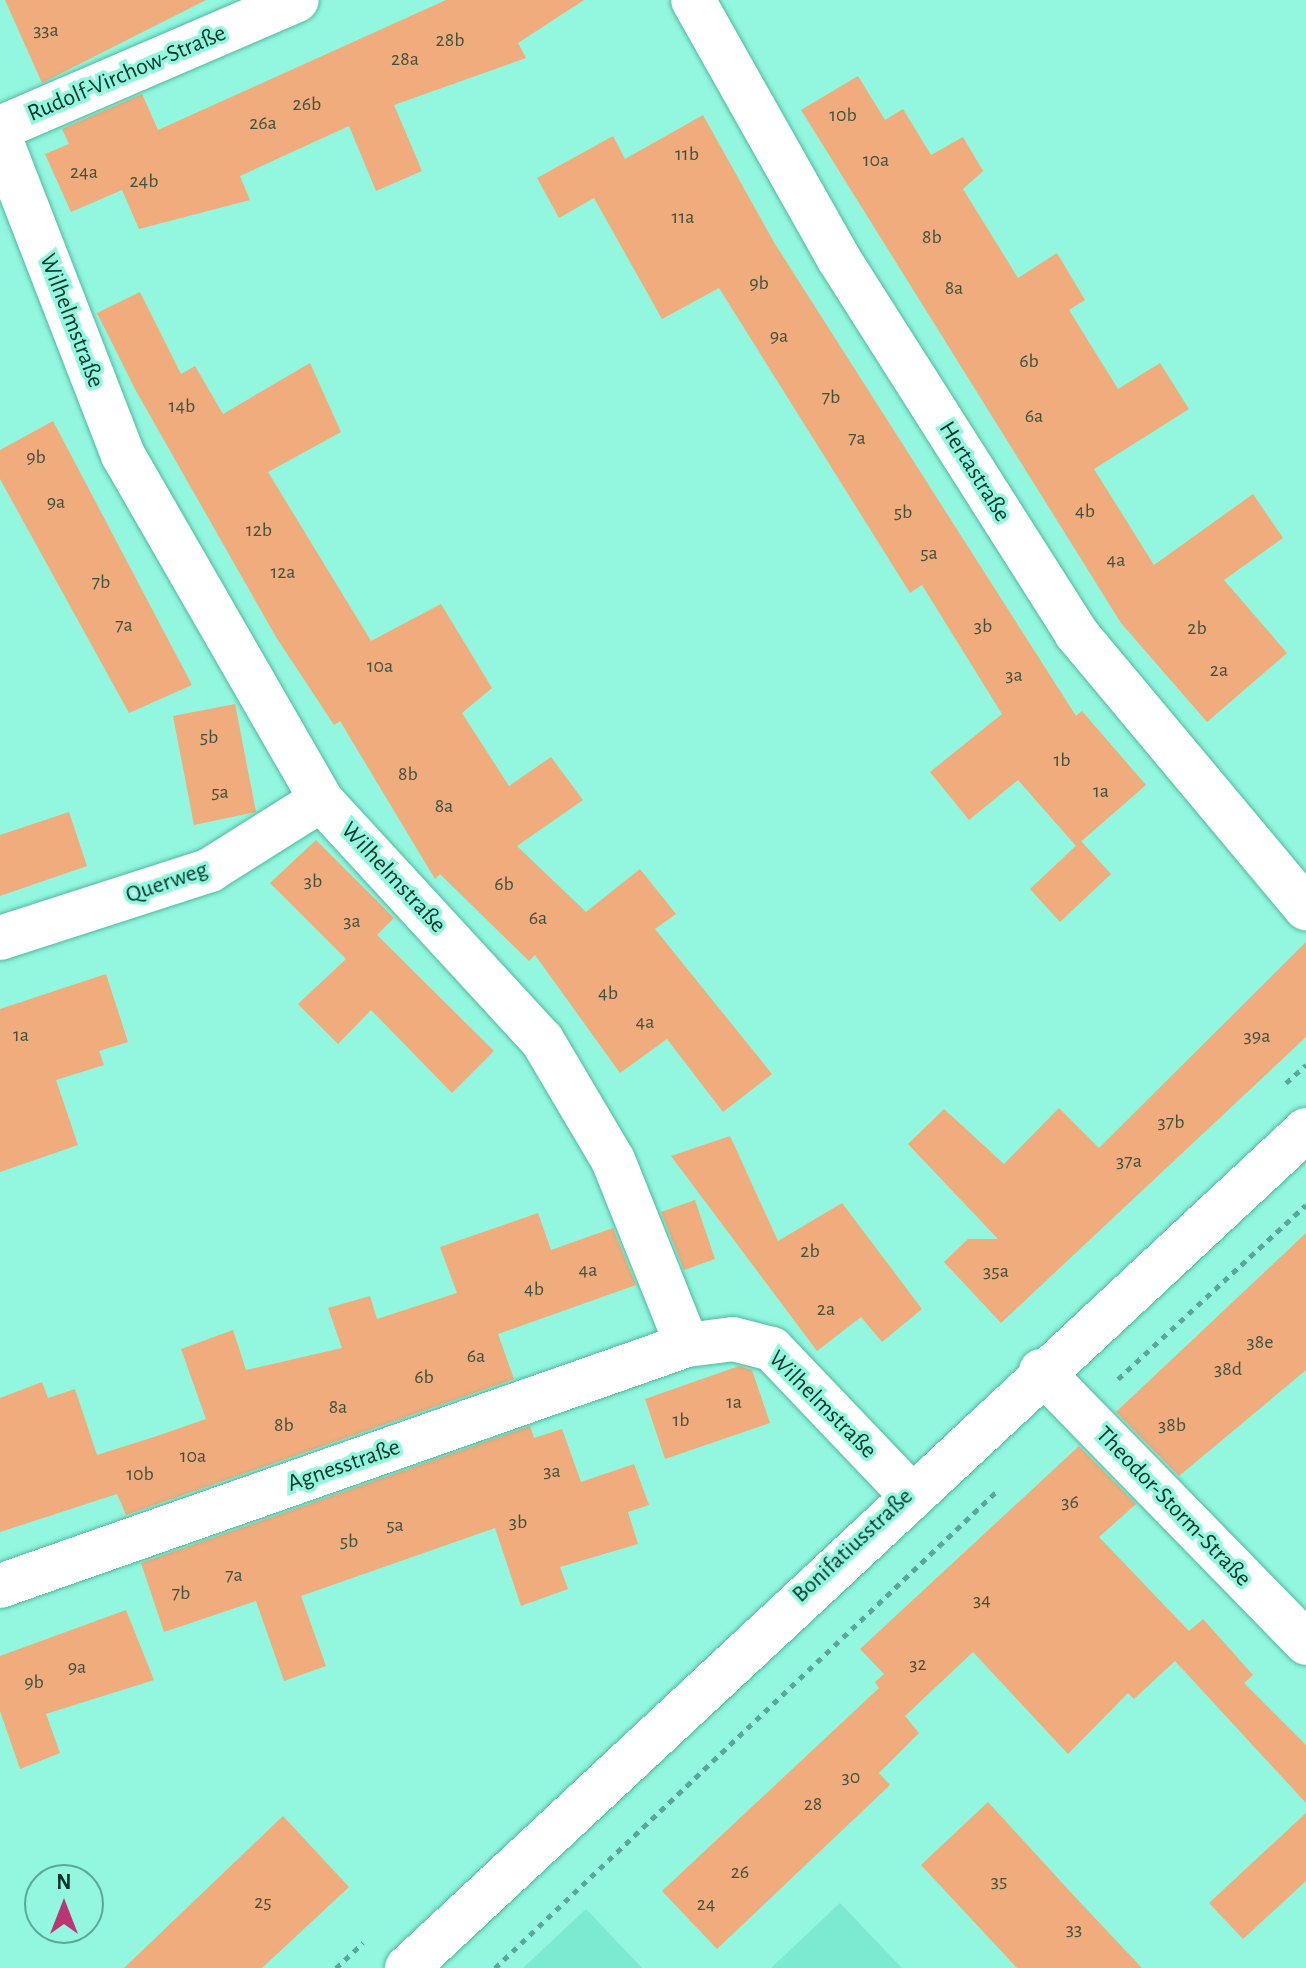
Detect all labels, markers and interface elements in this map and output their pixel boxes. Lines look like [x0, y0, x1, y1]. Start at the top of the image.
house number: 33a [33, 18, 59, 42]
street label: Rudolf-Virchow-Straße [23, 19, 231, 129]
house number: 28b [436, 28, 464, 52]
house number: 28a [391, 47, 419, 71]
house number: 26b [293, 92, 321, 116]
house number: 10b [829, 103, 857, 127]
house number: 26a [249, 111, 277, 135]
house number: 11b [675, 142, 699, 166]
house number: 10a [863, 148, 889, 172]
house number: 24a [70, 160, 98, 184]
house number: 24b [130, 169, 158, 193]
house number: 11a [672, 205, 694, 229]
house number: 8b [922, 225, 942, 249]
street label: Wilhelmstraße [32, 250, 110, 392]
house number: 9b [749, 271, 769, 295]
house number: 8a [945, 276, 963, 300]
house number: 9a [770, 324, 788, 348]
house number: 6b [1019, 349, 1039, 373]
house number: 7b [822, 385, 840, 409]
house number: 14b [169, 394, 195, 418]
house number: 6a [1025, 404, 1043, 428]
street label: Hertastraße [932, 416, 1016, 528]
house number: 7a [848, 426, 866, 450]
house number: 9b [26, 445, 46, 469]
house number: 9a [47, 490, 65, 514]
house number: 4b [1075, 499, 1095, 523]
house number: 5b [894, 500, 912, 524]
house number: 12b [246, 518, 272, 542]
house number: 5a [920, 541, 938, 565]
house number: 4a [1107, 548, 1125, 572]
house number: 12a [270, 560, 296, 584]
house number: 7b [92, 570, 110, 594]
house number: 7a [115, 613, 133, 637]
house number: 3b [974, 614, 992, 638]
house number: 2b [1187, 616, 1207, 640]
house number: 10a [367, 654, 393, 678]
house number: 2a [1210, 658, 1228, 682]
house number: 3a [1005, 663, 1023, 687]
house number: 5b [200, 725, 218, 749]
house number: 1b [1053, 748, 1071, 772]
house number: 8b [398, 762, 418, 786]
house number: 1a [1093, 779, 1109, 803]
house number: 5a [211, 780, 229, 804]
house number: 8a [435, 794, 453, 818]
street label: Wilhelmstraße [334, 816, 452, 940]
street label: Querweg [122, 856, 212, 910]
house number: 3b [304, 869, 322, 893]
house number: 6b [494, 872, 514, 896]
house number: 6a [529, 906, 547, 930]
house number: 3a [343, 909, 361, 933]
house number: 4b [598, 981, 618, 1005]
house number: 4a [636, 1010, 654, 1034]
house number: 1a [13, 1023, 29, 1047]
house number: 39a [1244, 1024, 1270, 1048]
house number: 37b [1158, 1110, 1184, 1134]
house number: 37a [1116, 1149, 1142, 1173]
house number: 2b [800, 1239, 820, 1263]
house number: 4a [579, 1258, 597, 1282]
house number: 35a [983, 1259, 1009, 1283]
house number: 4b [524, 1277, 544, 1301]
house number: 2a [817, 1297, 835, 1321]
house number: 38e [1247, 1330, 1273, 1354]
house number: 6a [467, 1344, 485, 1368]
street label: Wilhelmstraße [762, 1345, 882, 1465]
house number: 38d [1214, 1357, 1242, 1381]
house number: 6b [414, 1365, 434, 1389]
house number: 1a [726, 1390, 742, 1414]
house number: 8a [329, 1395, 347, 1419]
house number: 1b [672, 1408, 690, 1432]
house number: 8b [274, 1413, 294, 1437]
house number: 38b [1158, 1413, 1186, 1437]
street label: Theodor-Storm-Straße [1089, 1421, 1257, 1593]
street label: Agnesstraße [284, 1433, 404, 1499]
house number: 10a [180, 1444, 206, 1468]
house number: 3a [543, 1459, 561, 1483]
house number: 10b [126, 1462, 154, 1486]
street label: Bonifatiusstraße [787, 1483, 919, 1609]
house number: 36 [1061, 1490, 1079, 1514]
house number: 3b [509, 1510, 527, 1534]
house number: 5a [386, 1513, 404, 1537]
house number: 5b [340, 1529, 358, 1553]
house number: 7a [225, 1563, 243, 1587]
house number: 7b [172, 1581, 190, 1605]
house number: 34 [973, 1588, 991, 1612]
house number: 32 [909, 1652, 927, 1676]
house number: 9a [68, 1655, 86, 1679]
house number: 9b [24, 1670, 44, 1694]
house number: 30 [842, 1765, 860, 1789]
house number: 28 [804, 1792, 822, 1816]
house number: 26 [731, 1860, 749, 1884]
north arrow [24, 1864, 104, 1944]
house number: 35 [991, 1869, 1007, 1893]
text: N [56, 1871, 72, 1893]
house number: 25 [254, 1890, 272, 1914]
house number: 24 [697, 1892, 715, 1916]
house number: 33 [1066, 1917, 1082, 1941]

